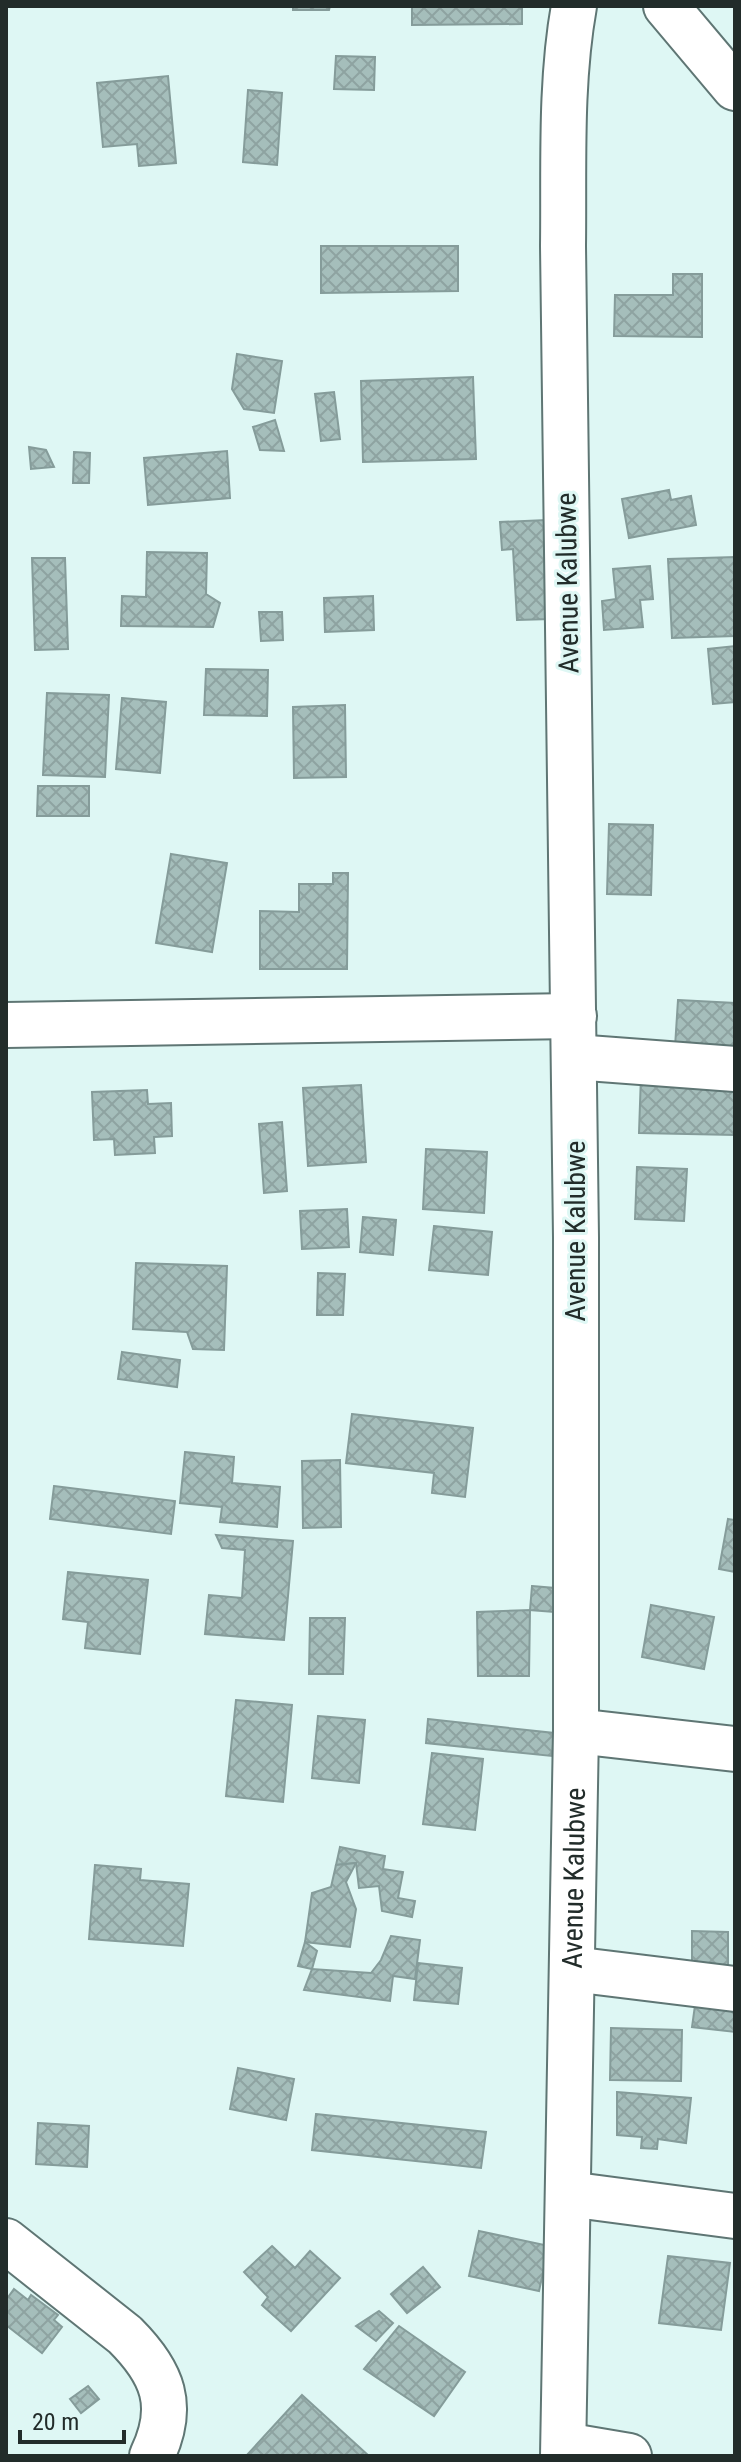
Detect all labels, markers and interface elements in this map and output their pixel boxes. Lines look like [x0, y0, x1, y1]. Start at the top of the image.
street label: Avenue Kalubwe [549, 492, 586, 674]
street label: Avenue Kalubwe [559, 1141, 592, 1321]
street label: Avenue Kalubwe [556, 1787, 592, 1969]
scale bar [20, 2394, 124, 2444]
text: 20 m [32, 2408, 79, 2436]

